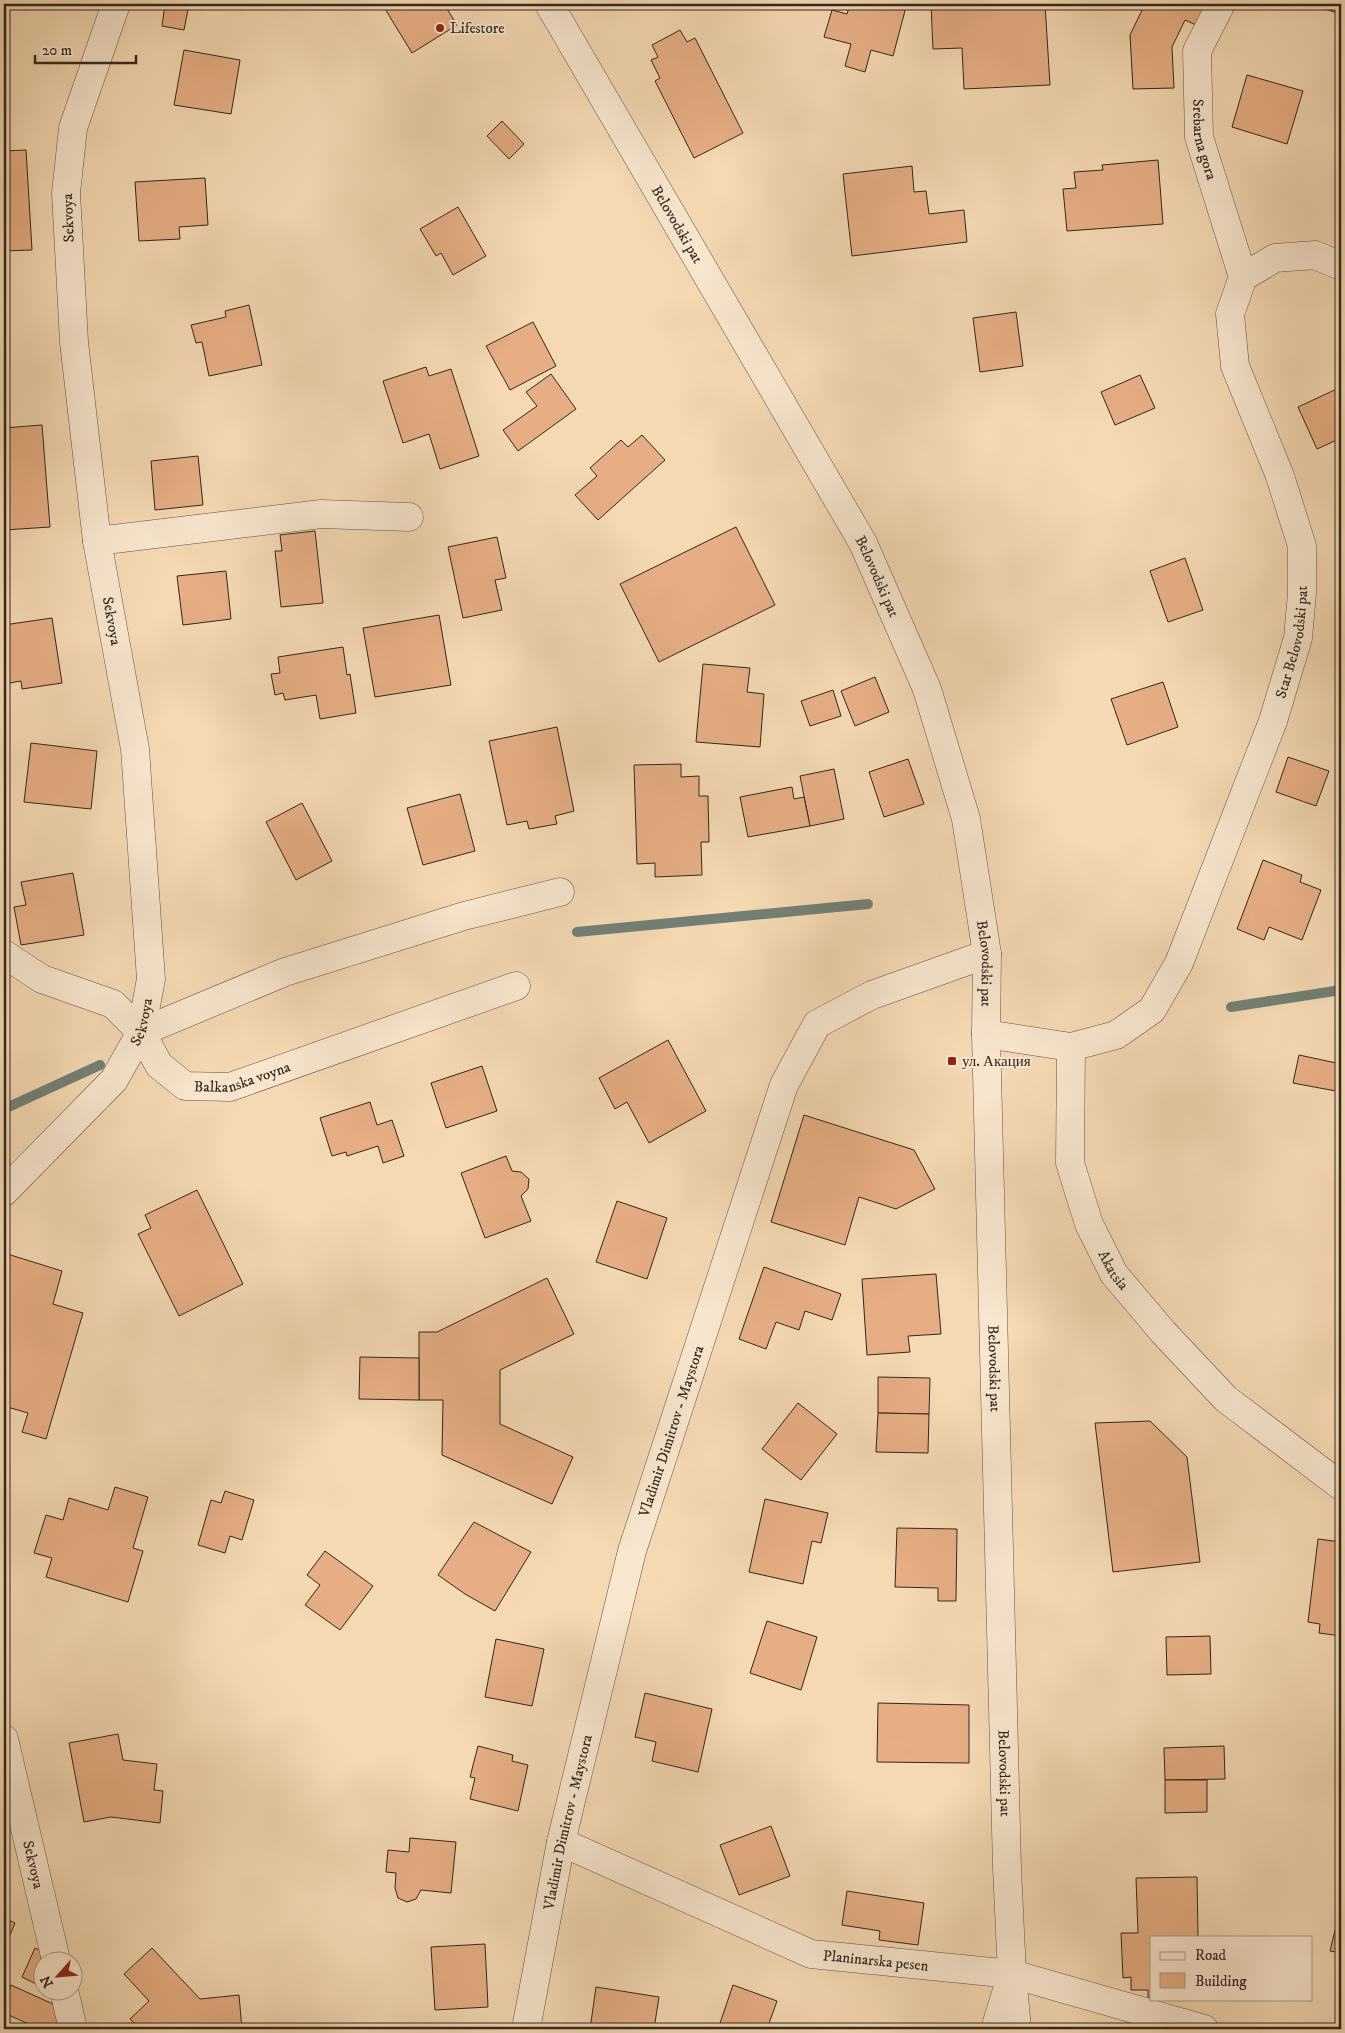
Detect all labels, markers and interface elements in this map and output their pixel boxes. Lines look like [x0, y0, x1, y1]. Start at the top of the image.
place label: Lifestore [450, 19, 504, 38]
marker: Lifestore [434, 22, 446, 34]
scale bar [35, 32, 136, 64]
text: 20 m [42, 41, 72, 60]
street label: Srebarna gora [1188, 99, 1221, 183]
street label: Belovodski pat [647, 182, 707, 267]
street label: Sekvoya [58, 193, 79, 243]
street label: Belovodski pat [851, 532, 903, 620]
street label: Star Belovodski pat [1271, 585, 1312, 701]
street label: Sekvoya [98, 595, 125, 647]
street label: Belovodski pat [972, 919, 996, 1007]
street label: Sekvoya [126, 996, 157, 1050]
place label: ул. Акация [962, 1052, 1031, 1071]
marker: ул. Акация [946, 1055, 958, 1067]
street label: Balkanska voyna [194, 1057, 294, 1097]
street label: Akatsia [1094, 1247, 1133, 1295]
street label: Belovodski pat [983, 1325, 1005, 1412]
street label: Vladimir Dimitrov - Maystora [634, 1342, 709, 1520]
street label: Belovodski pat [994, 1729, 1015, 1817]
street label: Vladimir Dimitrov - Maystora [539, 1732, 597, 1912]
street label: Sekvoya [18, 1839, 48, 1891]
legend [1150, 1936, 1312, 2000]
street label: Planinarska pesen [822, 1946, 930, 1976]
text: Road [1195, 1946, 1227, 1965]
north arrow [32, 1950, 82, 2000]
text: N [36, 1972, 58, 1991]
text: Building [1195, 1972, 1247, 1991]

